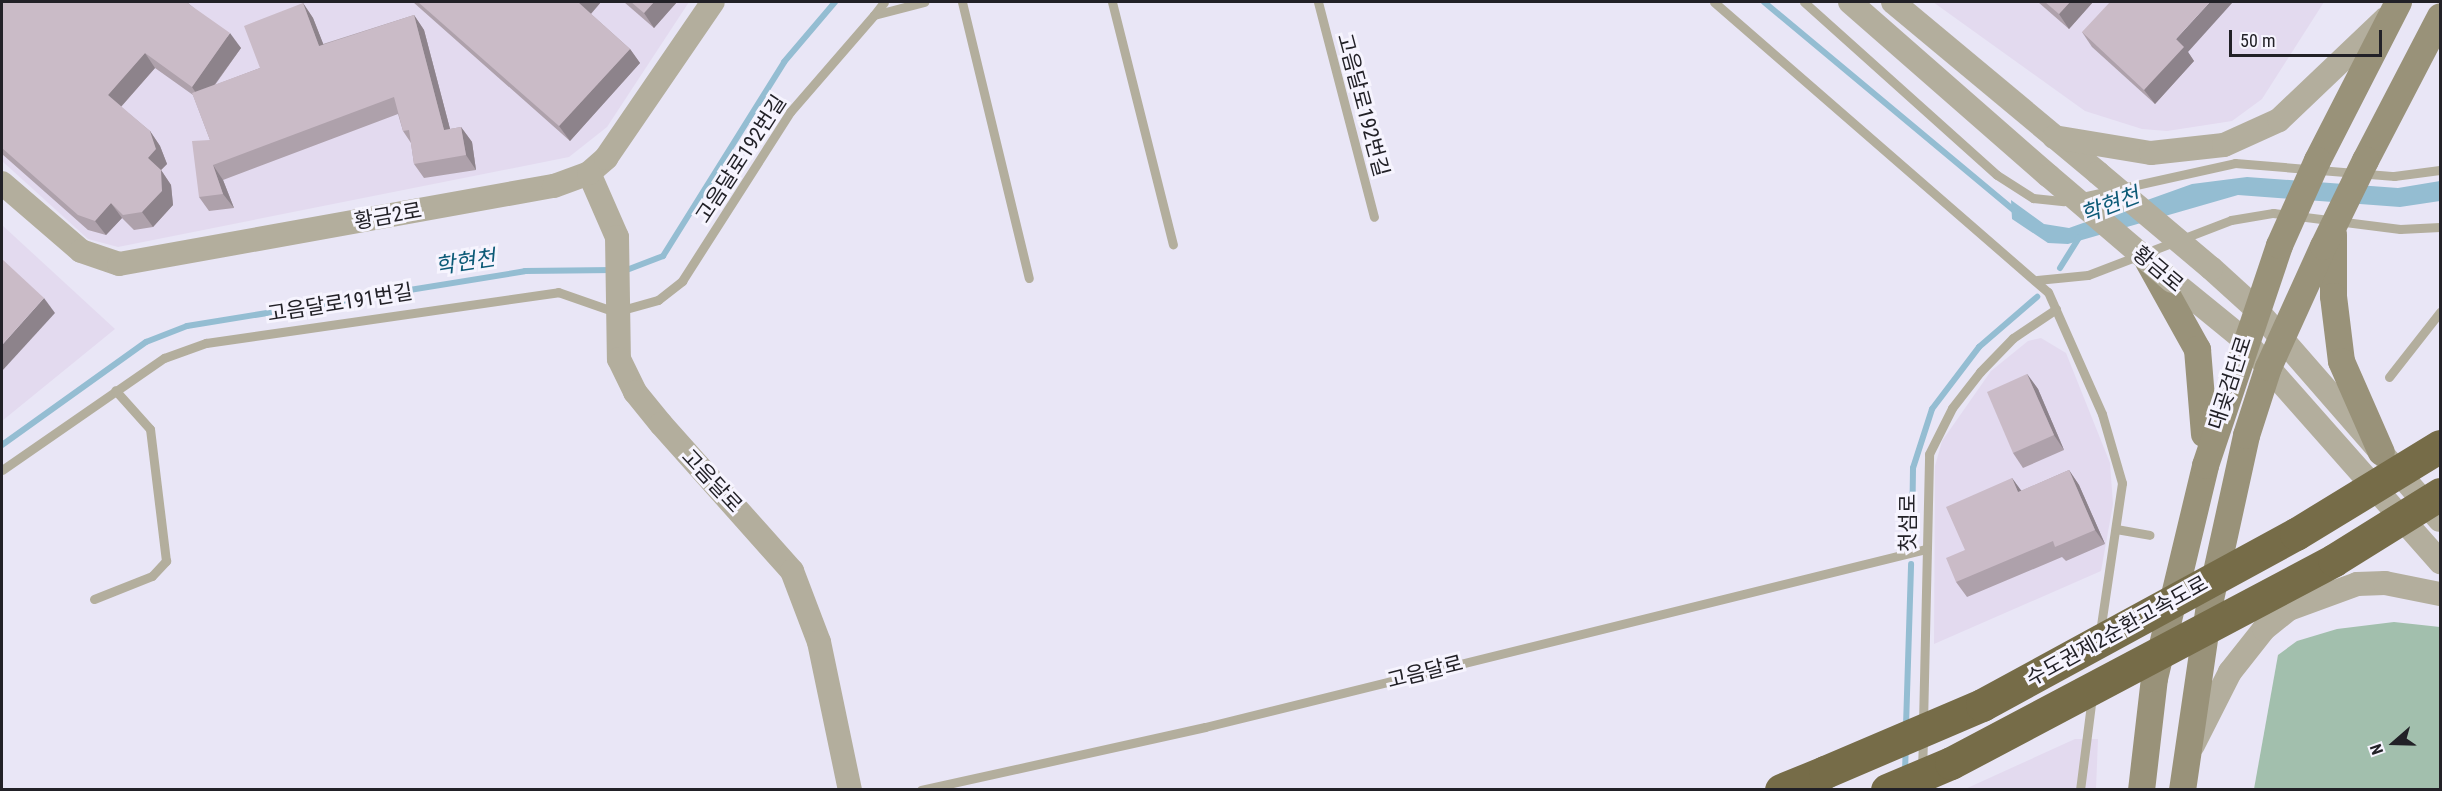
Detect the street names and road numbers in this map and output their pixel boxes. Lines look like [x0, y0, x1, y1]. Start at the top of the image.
street label: 고음달로192번길 [1332, 31, 1394, 179]
street label: 고음달로192번길 [690, 90, 792, 228]
street label: 황금2로 [352, 198, 424, 234]
street label: 황금로 [2128, 241, 2188, 297]
street label: 고음달로191번길 [265, 279, 415, 327]
street label: 대곶검단로 [2203, 333, 2257, 433]
street label: 고음달로 [676, 444, 748, 518]
street label: 첫섬로 [1895, 494, 1921, 552]
street label: 수도권제2순환고속도로 [2022, 571, 2212, 691]
street label: 고음달로 [1384, 650, 1466, 694]

